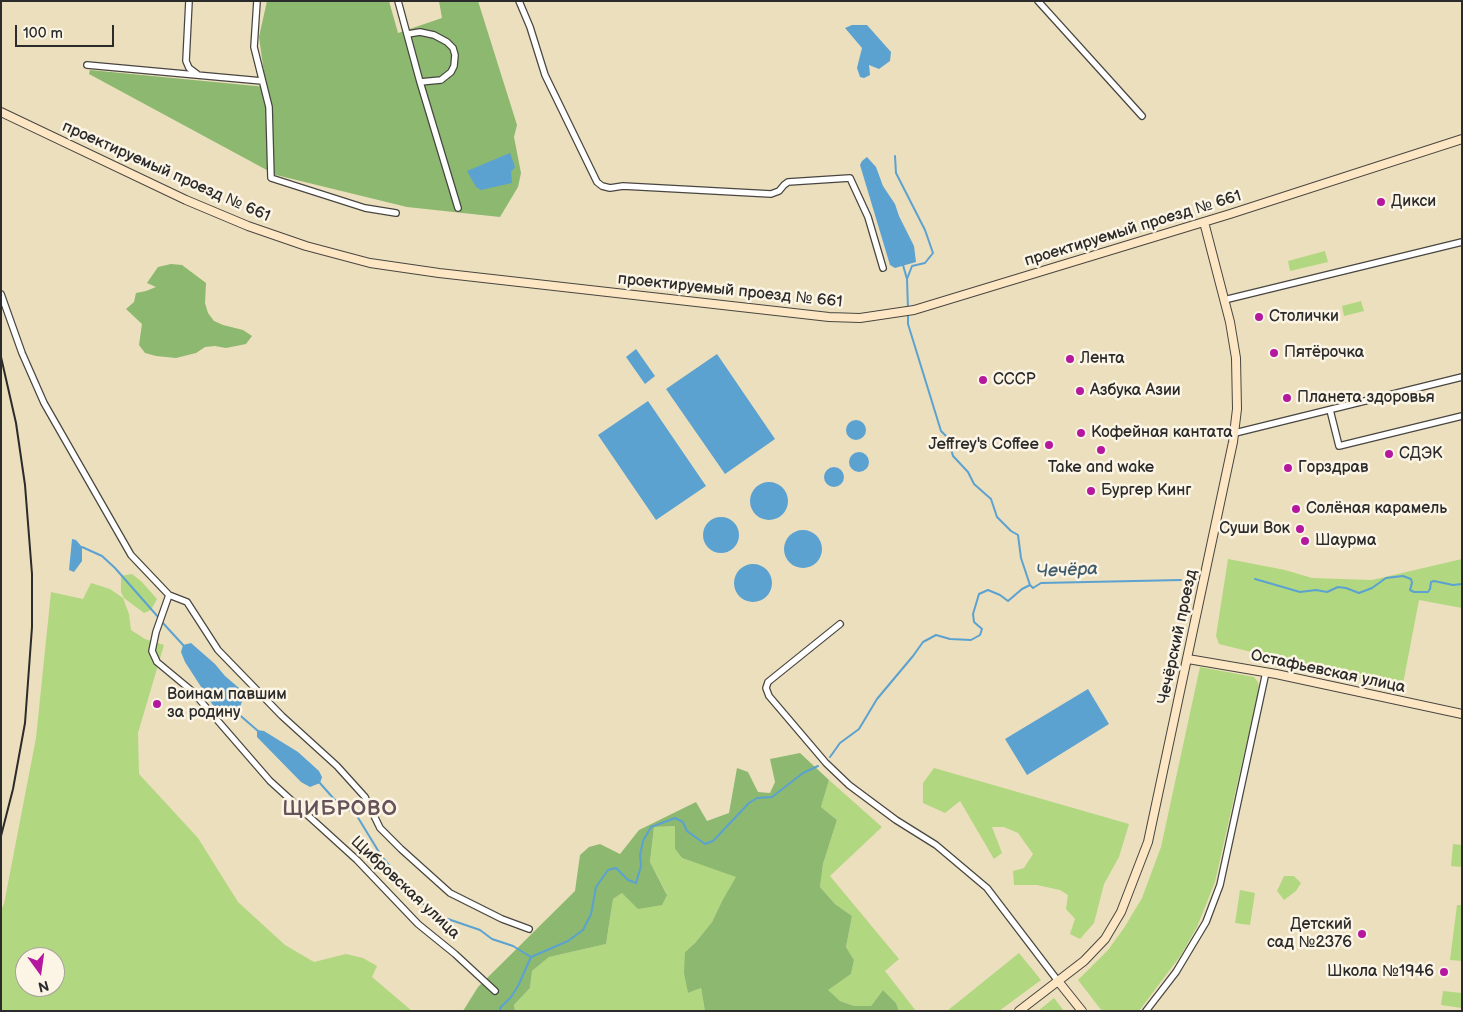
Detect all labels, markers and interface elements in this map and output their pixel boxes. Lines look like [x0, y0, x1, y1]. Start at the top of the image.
scale bar [18, 15, 116, 47]
text: 100 m [23, 24, 63, 43]
street label: проектируемый проезд № 661 [59, 117, 273, 227]
street label: проектируемый проезд № 661 [1022, 187, 1244, 271]
place label: Дикси [1391, 192, 1436, 212]
marker: Дикси [1375, 196, 1387, 208]
street label: проектируемый проезд № 661 [617, 270, 843, 312]
place label: Столички [1269, 307, 1339, 327]
marker: Столички [1253, 311, 1265, 323]
place label: Пятёрочка [1284, 343, 1364, 363]
marker: Пятёрочка [1268, 347, 1280, 359]
place label: Лента [1080, 349, 1125, 369]
marker: Лента [1064, 353, 1076, 365]
place label: СССР [993, 370, 1036, 390]
marker: СССР [977, 374, 989, 386]
place label: Азбука Азии [1090, 381, 1181, 401]
marker: Азбука Азии [1074, 385, 1086, 397]
place label: Планета здоровья [1297, 388, 1435, 408]
marker: Планета здоровья [1281, 392, 1293, 404]
place label: Кофейная кантата [1091, 423, 1233, 443]
marker: Кофейная кантата [1075, 427, 1087, 439]
place label: Jeffrey's Coffee [929, 435, 1039, 455]
marker: Jeffrey's Coffee [1043, 439, 1055, 451]
marker: Take and wake [1095, 444, 1107, 456]
place label: СДЭК [1399, 444, 1442, 464]
marker: СДЭК [1383, 448, 1395, 460]
place label: Take and wake [1048, 458, 1154, 478]
place label: Горздрав [1298, 458, 1368, 478]
marker: Горздрав [1282, 462, 1294, 474]
place label: Бургер Кинг [1101, 481, 1192, 501]
marker: Бургер Кинг [1085, 485, 1097, 497]
place label: Солёная карамель [1306, 499, 1447, 519]
marker: Солёная карамель [1290, 503, 1302, 515]
place label: Суши Вок [1219, 519, 1290, 539]
marker: Суши Вок [1294, 523, 1306, 535]
place label: Шаурма [1315, 531, 1376, 551]
marker: Шаурма [1299, 535, 1311, 547]
water label: Чечёра [1035, 559, 1099, 583]
street label: Чечёрский проезд [1154, 568, 1202, 706]
street label: Остафьевская улица [1249, 646, 1407, 698]
place label: Воинам павшим за родину [167, 685, 287, 723]
marker: Воинам павшим за родину [151, 698, 163, 710]
district label: ЩИБРОВО [281, 797, 399, 823]
street label: Щибровская улица [346, 833, 464, 943]
place label: Детский сад №2376 [1267, 915, 1352, 953]
marker: Детский сад №2376 [1356, 928, 1368, 940]
north arrow [15, 947, 65, 997]
place label: Школа №1946 [1327, 962, 1434, 982]
marker: Школа №1946 [1438, 966, 1450, 978]
text: N [36, 977, 51, 996]

